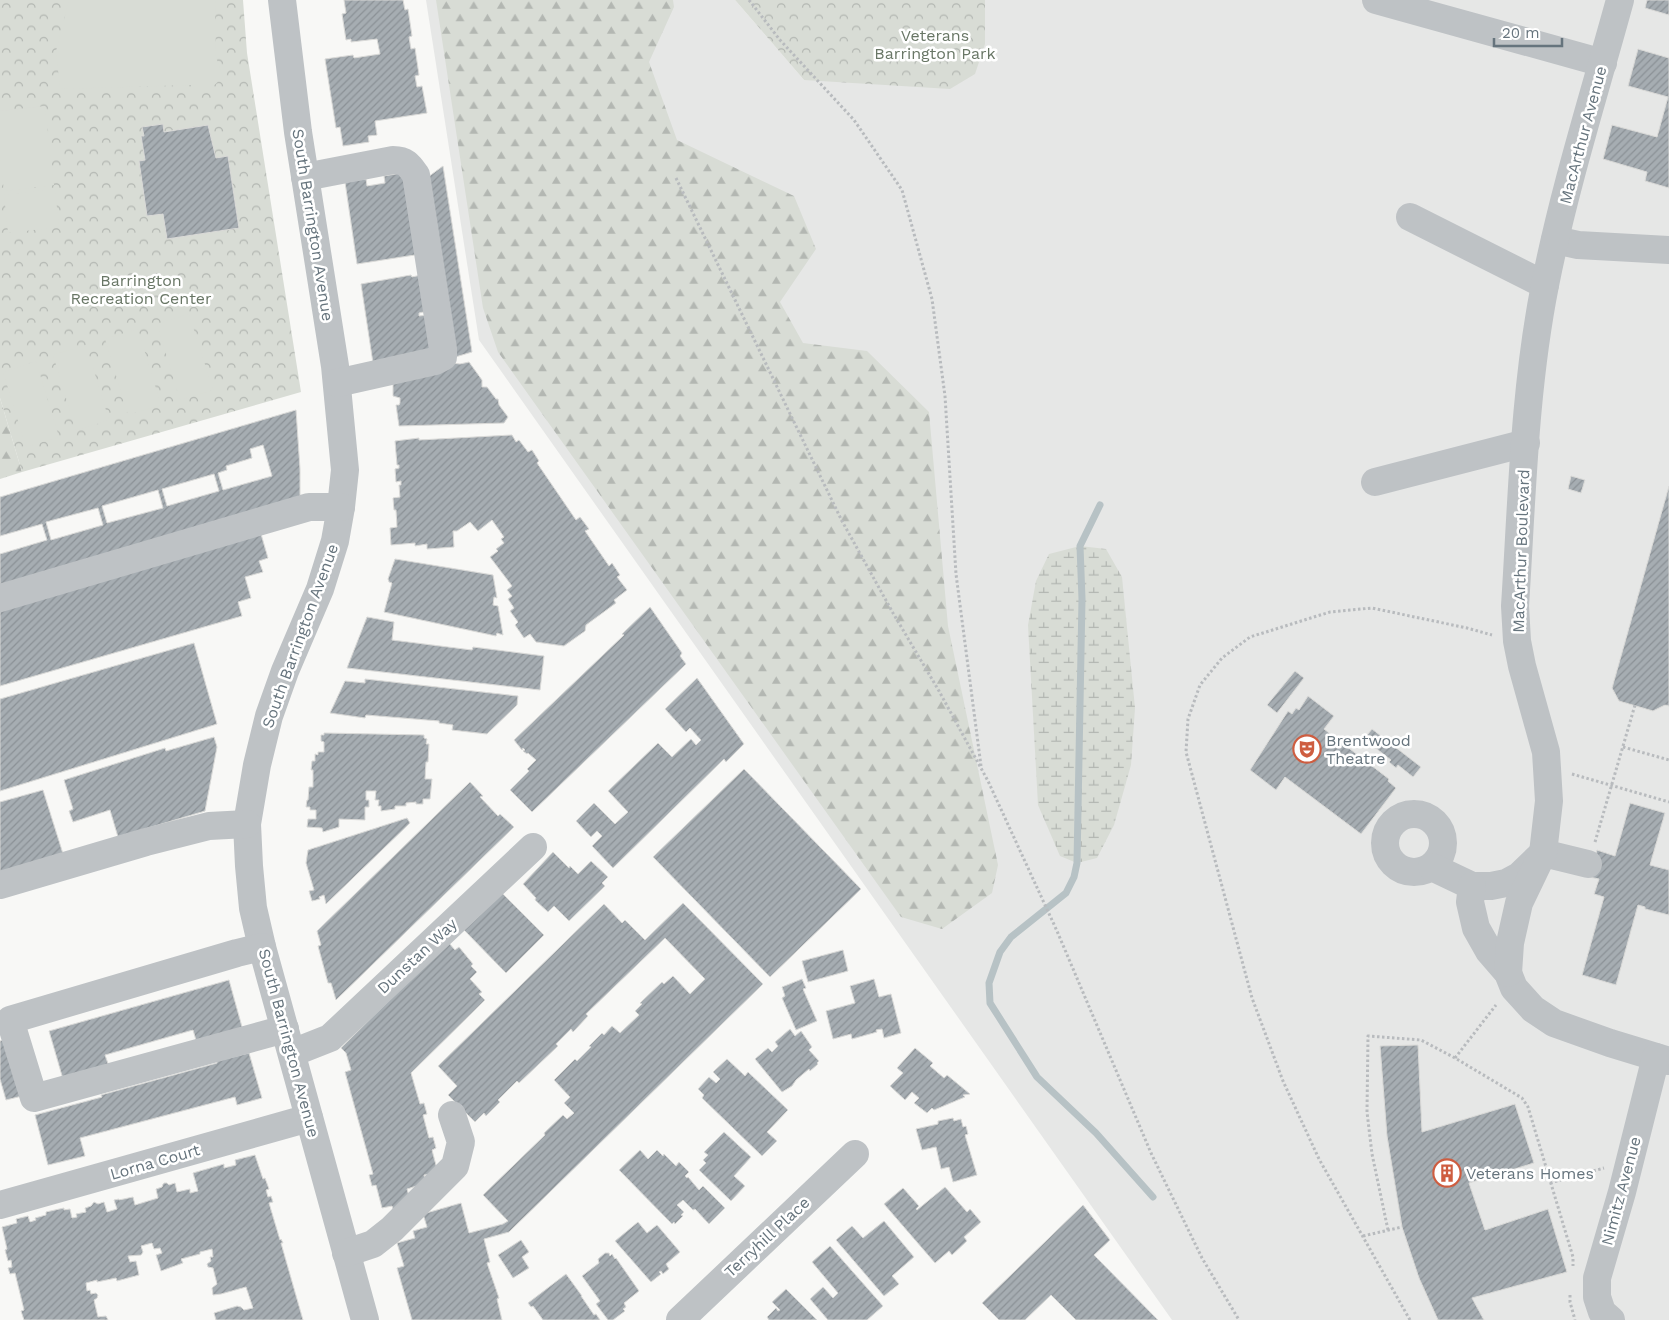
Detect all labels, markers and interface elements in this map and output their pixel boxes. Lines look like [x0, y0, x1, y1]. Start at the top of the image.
scale bar [1494, 15, 1562, 47]
text: 20 m [1502, 24, 1540, 42]
park label: Veterans Barrington Park [874, 26, 996, 63]
street label: MacArthur Avenue [1555, 64, 1611, 206]
street label: South Barrington Avenue [288, 127, 338, 323]
park label: Barrington Recreation Center [70, 271, 212, 308]
street label: MacArthur Boulevard [1509, 469, 1533, 633]
street label: South Barrington Avenue [258, 541, 342, 731]
place label: Brentwood Theatre [1326, 731, 1411, 768]
theatre icon: Brentwood Theatre [1292, 734, 1322, 764]
street label: Dunstan Way [373, 914, 461, 998]
street label: South Barrington Avenue [255, 947, 323, 1139]
street label: Nimitz Avenue [1597, 1134, 1645, 1248]
street label: Lorna Court [108, 1140, 202, 1184]
building icon: Veterans Homes [1432, 1158, 1462, 1188]
place label: Veterans Homes [1466, 1164, 1594, 1183]
street label: Terryhill Place [721, 1193, 813, 1281]

